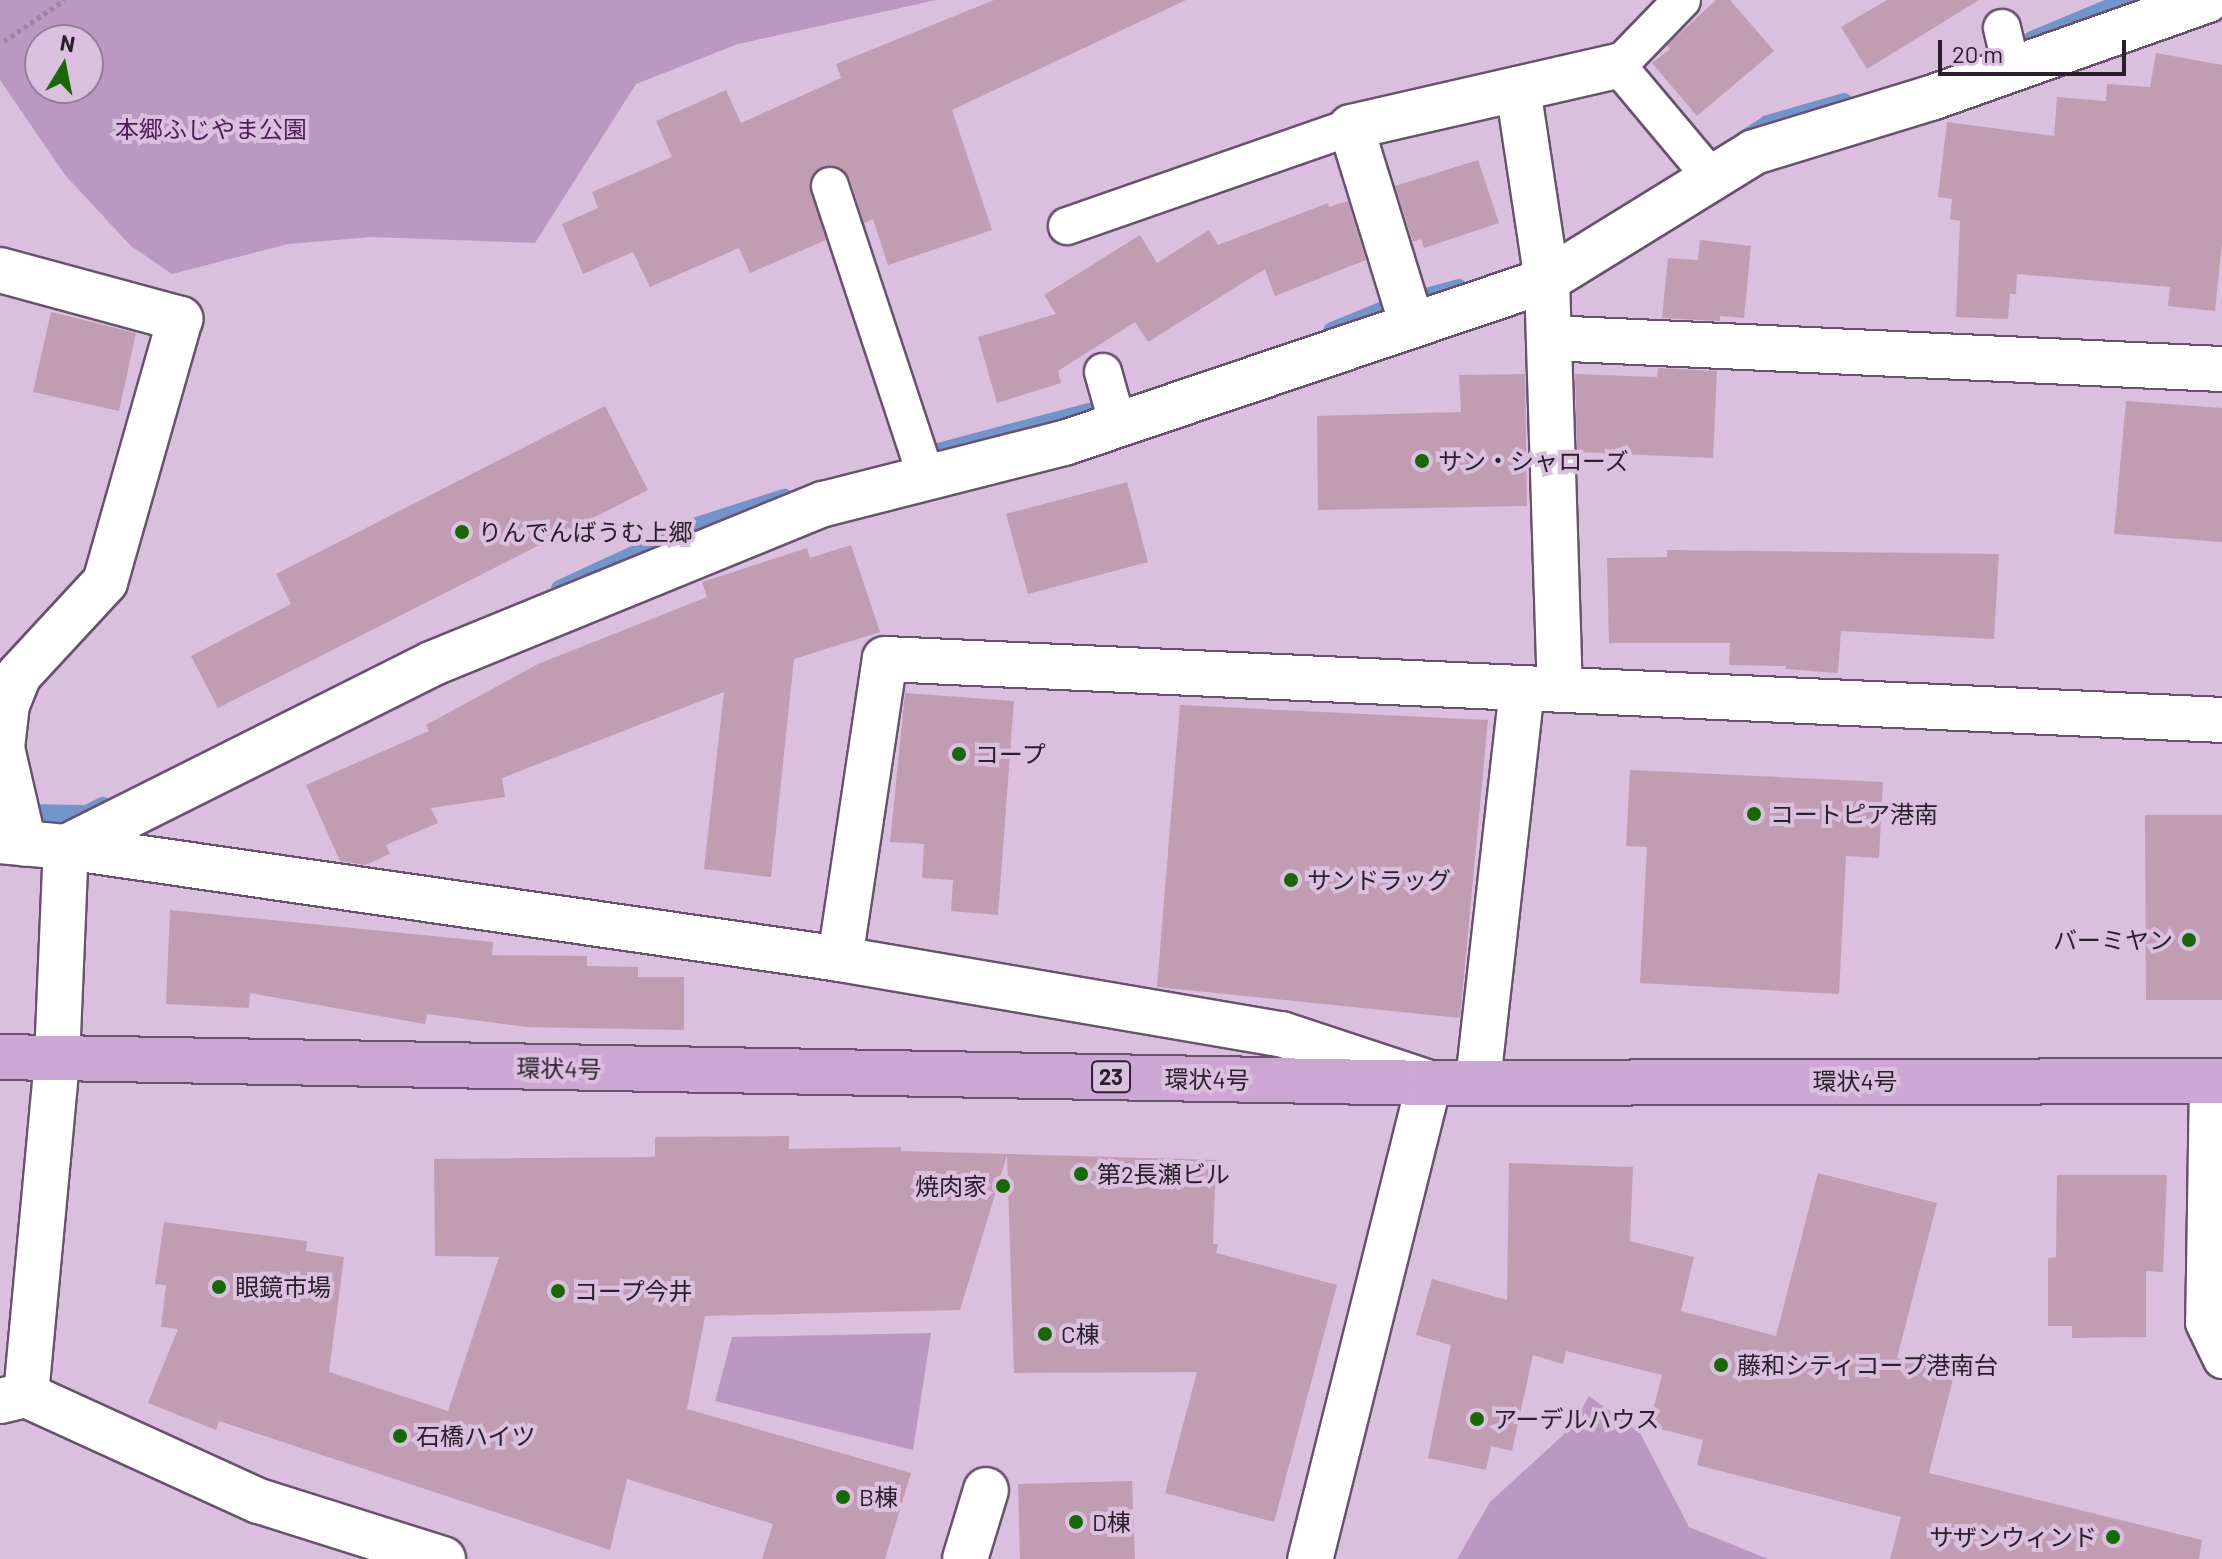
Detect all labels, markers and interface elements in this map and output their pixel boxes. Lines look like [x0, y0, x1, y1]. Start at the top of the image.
north arrow [24, 24, 104, 104]
scale bar [1942, 24, 2130, 74]
text: N [58, 28, 77, 56]
text: 20 m [1952, 39, 2003, 68]
park label: 本郷ふじやま公園 [115, 115, 307, 143]
place label: サン・シャローズ [1438, 447, 1630, 475]
marker: サン・シャローズ [1413, 452, 1431, 470]
place label: りんでんばうむ上郷 [478, 518, 694, 546]
marker: りんでんばうむ上郷 [453, 523, 471, 541]
place label: コープ [975, 740, 1047, 768]
marker: コープ [950, 745, 968, 763]
place label: コートピア港南 [1770, 800, 1938, 828]
marker: コートピア港南 [1745, 805, 1763, 823]
place label: サンドラッグ [1307, 866, 1451, 894]
marker: サンドラッグ [1282, 871, 1300, 889]
place label: バーミヤン [2053, 926, 2173, 954]
marker: バーミヤン [2180, 931, 2198, 949]
street label: 環状4号 [516, 1053, 602, 1083]
road number: 23 [1091, 1059, 1131, 1095]
street label: 環状4号 [1164, 1064, 1250, 1094]
street label: 環状4号 [1812, 1067, 1898, 1095]
place label: 第2長瀬ビル [1097, 1160, 1230, 1188]
marker: 第2長瀬ビル [1072, 1165, 1090, 1183]
place label: 焼肉家 [915, 1172, 987, 1200]
marker: 焼肉家 [994, 1177, 1012, 1195]
place label: 眼鏡市場 [235, 1273, 331, 1301]
place label: コープ今井 [574, 1277, 694, 1305]
marker: 眼鏡市場 [210, 1278, 228, 1296]
marker: コープ今井 [549, 1282, 567, 1300]
place label: C棟 [1061, 1320, 1100, 1348]
marker: C棟 [1036, 1325, 1054, 1343]
place label: 藤和シティコープ港南台 [1737, 1351, 2001, 1379]
marker: 藤和シティコープ港南台 [1712, 1356, 1730, 1374]
place label: アーデルハウス [1493, 1405, 1660, 1433]
marker: アーデルハウス [1468, 1410, 1486, 1428]
place label: 石橋ハイツ [416, 1422, 536, 1450]
marker: 石橋ハイツ [391, 1427, 409, 1445]
place label: B棟 [859, 1483, 898, 1511]
marker: B棟 [834, 1488, 852, 1506]
place label: D棟 [1092, 1508, 1131, 1536]
marker: D棟 [1067, 1513, 1085, 1531]
place label: サザンウィンド [1929, 1523, 2097, 1551]
marker: サザンウィンド [2104, 1528, 2122, 1546]

